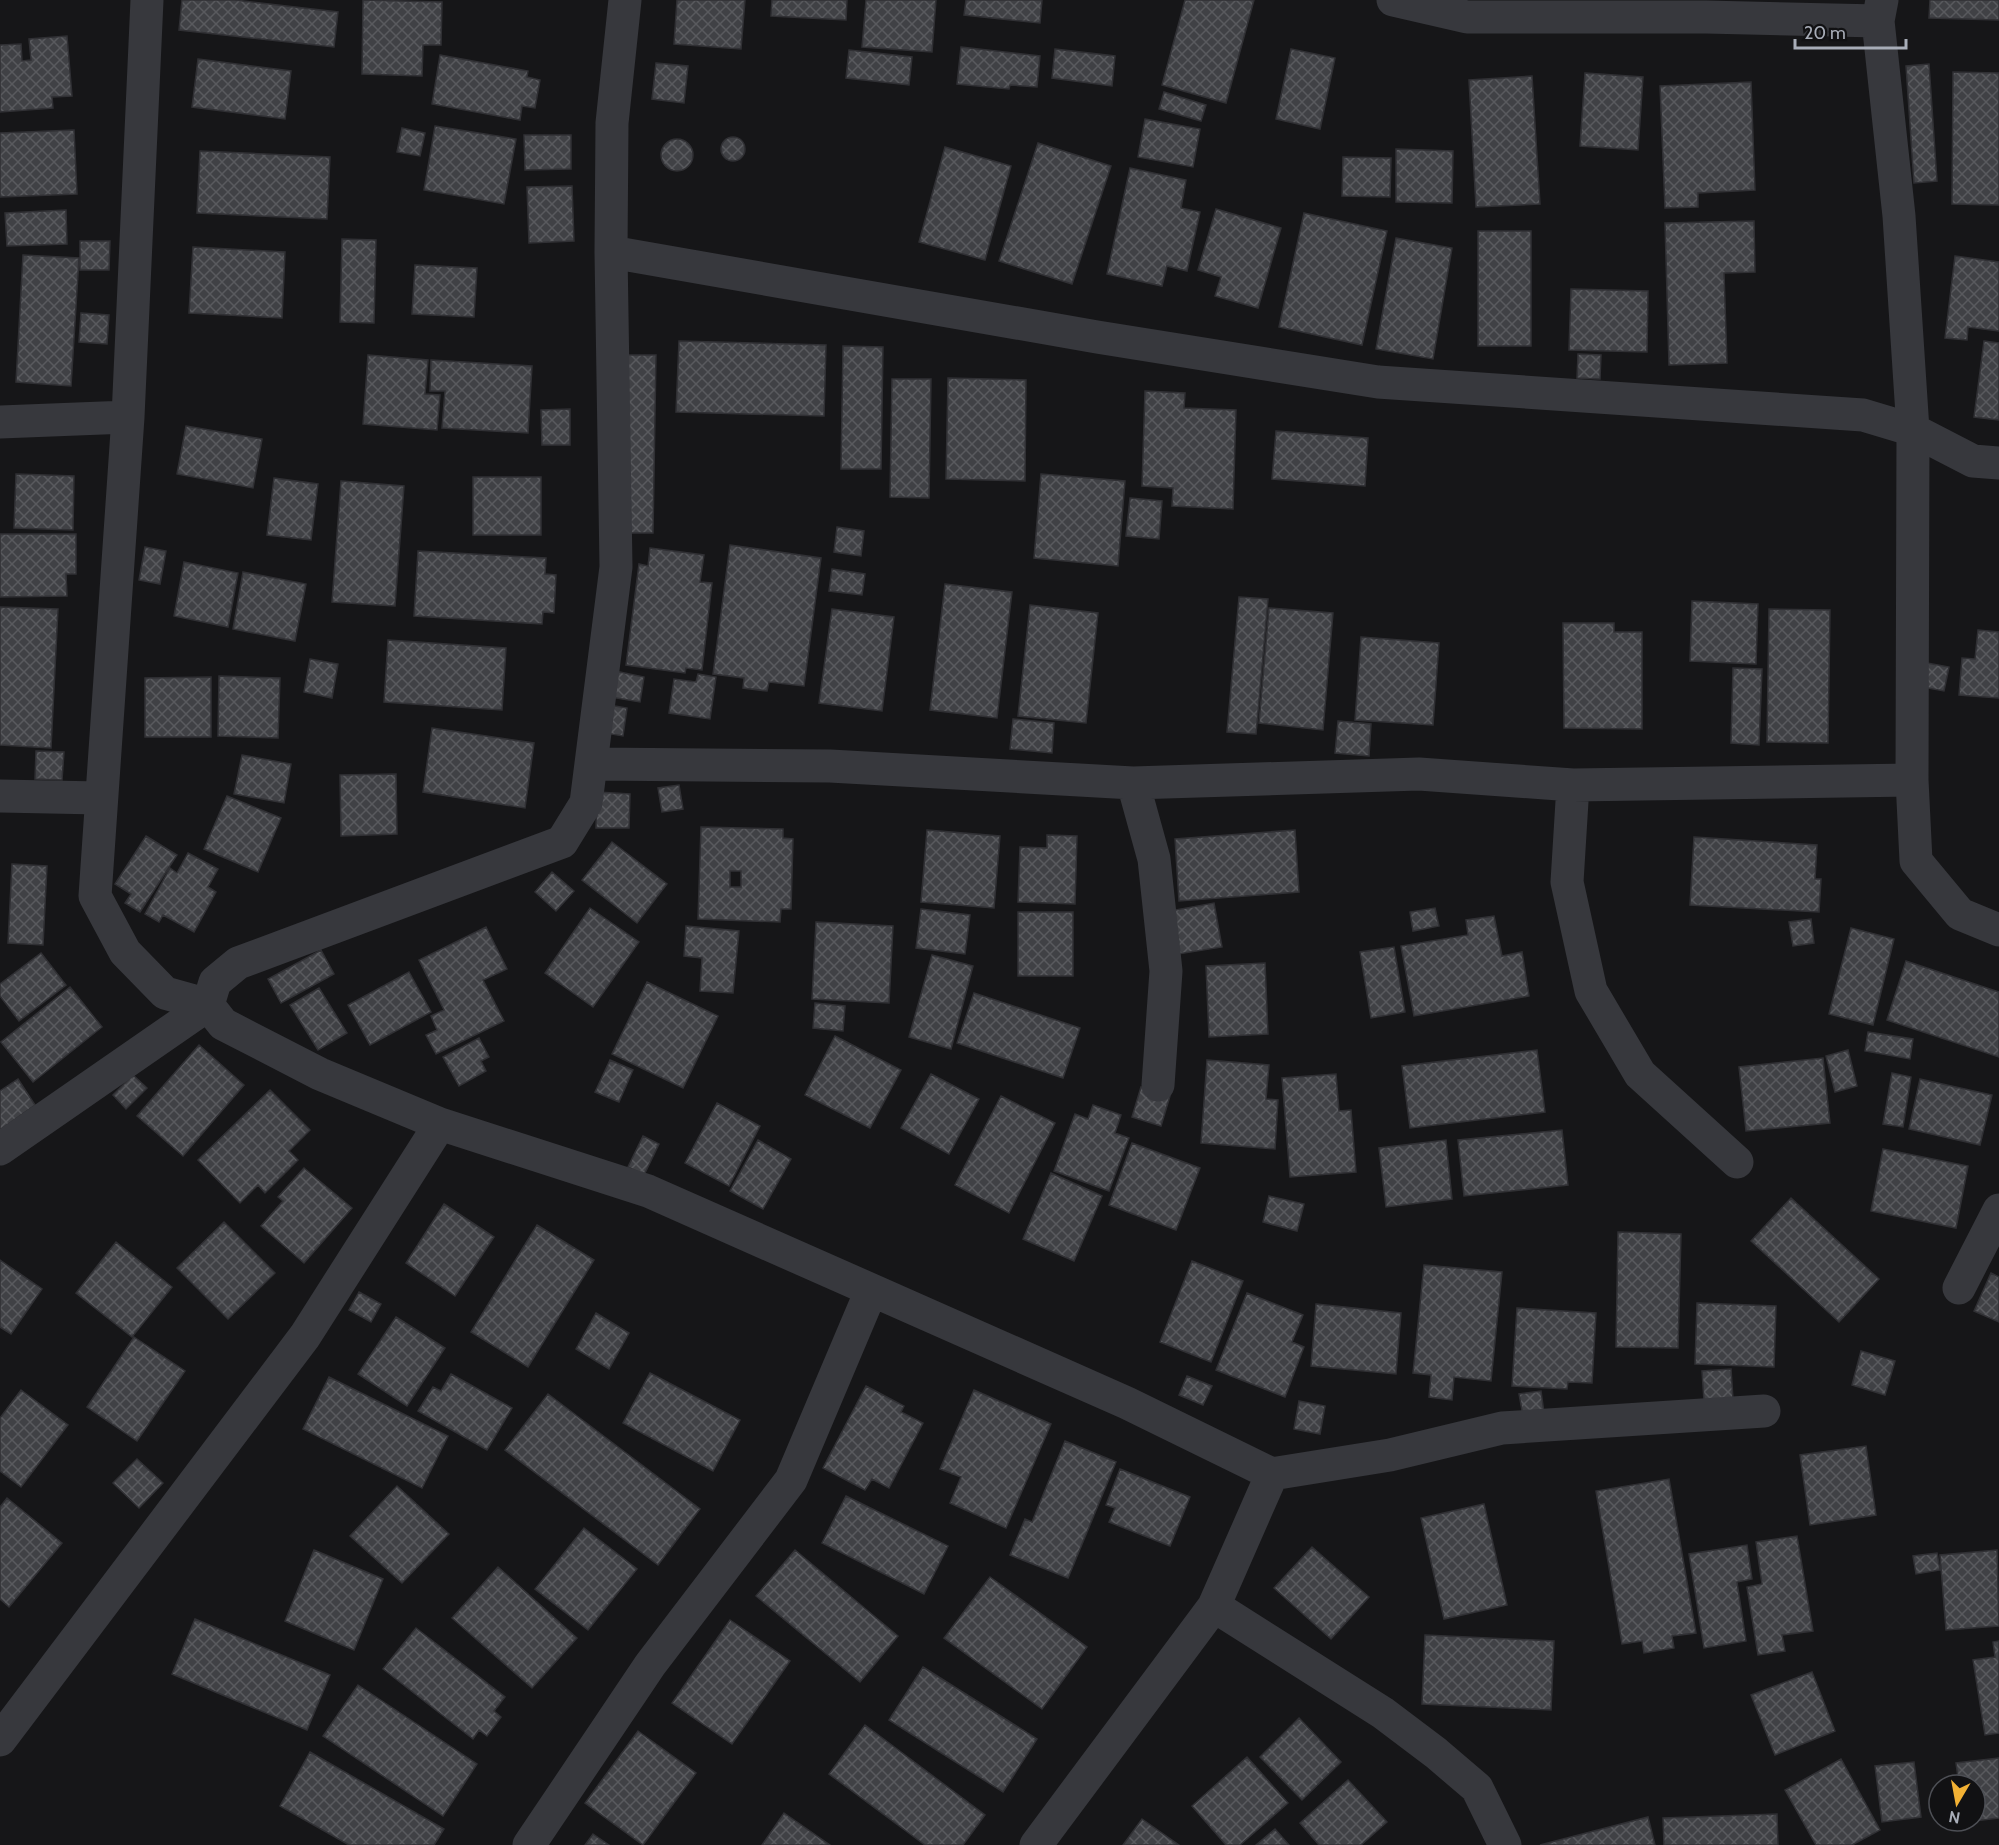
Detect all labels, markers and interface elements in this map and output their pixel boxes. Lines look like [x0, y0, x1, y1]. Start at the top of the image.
scale bar [1795, 12, 1906, 50]
text: 20 m [1804, 22, 1846, 44]
north arrow [1927, 1773, 1987, 1833]
text: N [1947, 1807, 1962, 1828]

